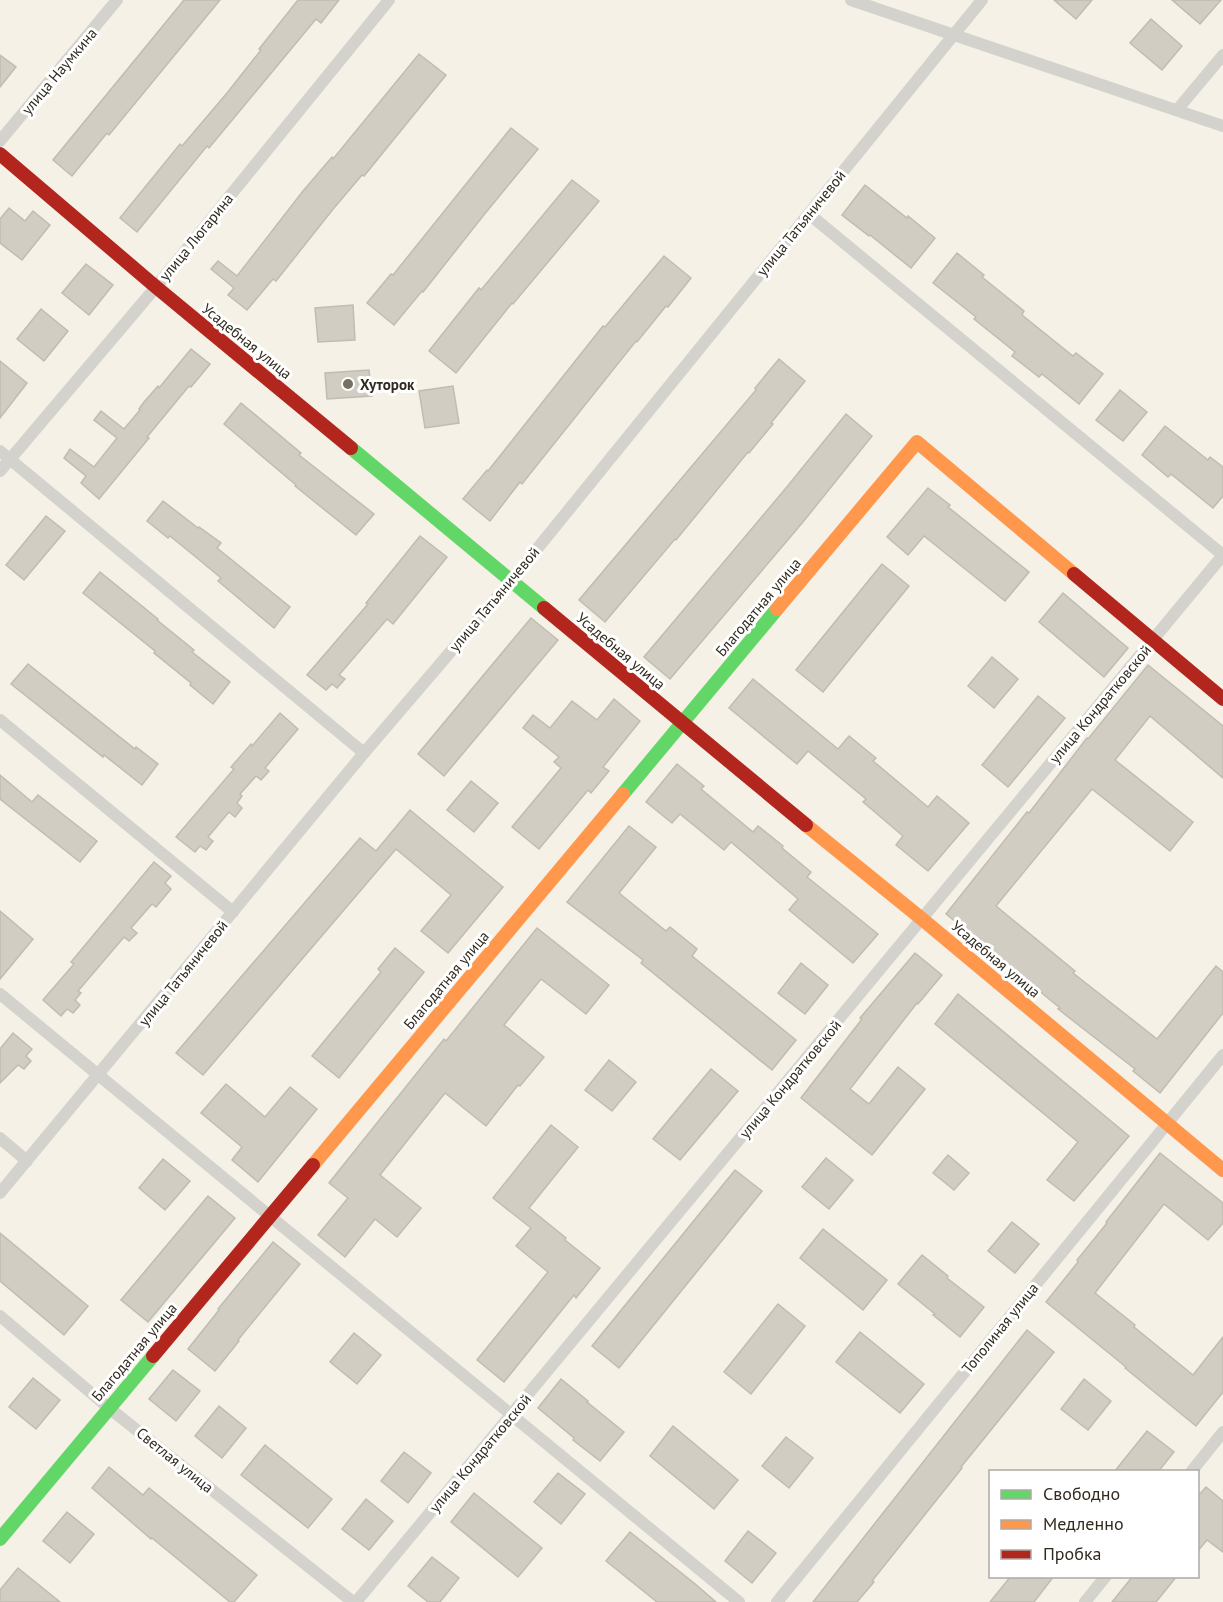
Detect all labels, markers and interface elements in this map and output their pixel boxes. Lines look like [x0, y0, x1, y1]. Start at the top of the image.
street label: улица Наумкина [17, 24, 101, 118]
street label: улица Татьяничевой [752, 166, 850, 280]
street label: улица Люгарина [155, 189, 237, 285]
street label: Усадебная улица [198, 299, 296, 383]
place label: Хуторок [360, 375, 415, 394]
marker: Хуторок [341, 377, 355, 391]
street label: улица Татьяничевой [445, 543, 543, 655]
street label: Благодатная улица [711, 554, 805, 660]
street label: Усадебная улица [573, 608, 669, 694]
street label: улица Кондратковской [1045, 641, 1155, 767]
street label: улица Татьяничевой [134, 916, 232, 1030]
street label: Усадебная улица [948, 916, 1044, 1002]
street label: Благодатная улица [399, 927, 493, 1033]
street label: улица Кондратковской [735, 1016, 845, 1142]
street label: Тополиная улица [958, 1279, 1042, 1377]
street label: Благодатная улица [87, 1299, 181, 1405]
street label: улица Кондратковской [425, 1390, 535, 1516]
street label: Светлая улица [133, 1423, 217, 1497]
legend [989, 1470, 1199, 1578]
text: Свободно [1043, 1482, 1120, 1505]
text: Медленно [1043, 1512, 1124, 1535]
text: Пробка [1043, 1542, 1101, 1565]

